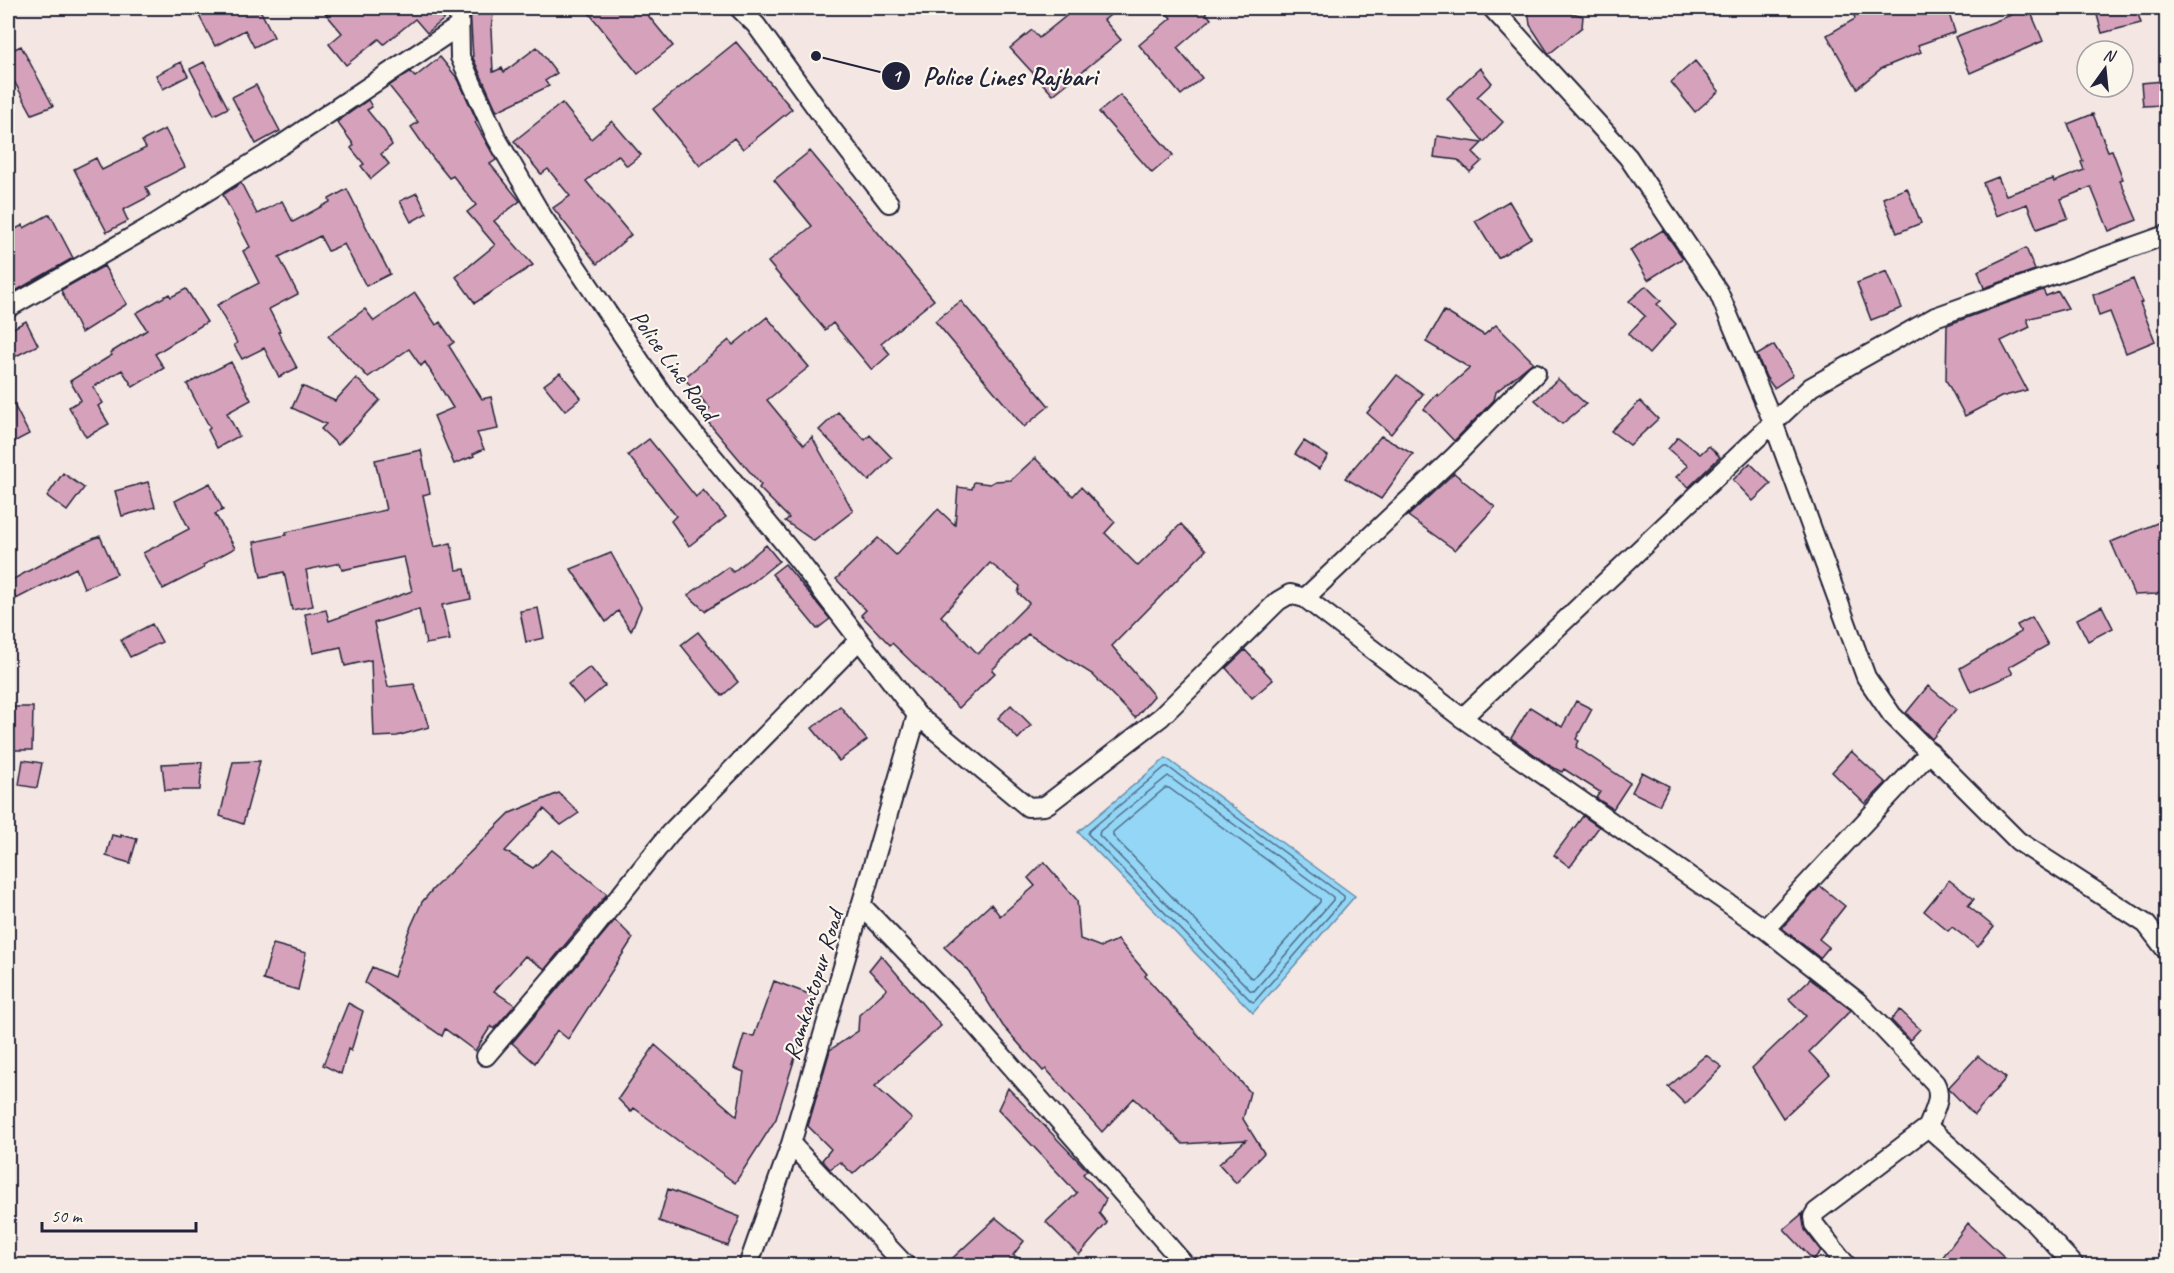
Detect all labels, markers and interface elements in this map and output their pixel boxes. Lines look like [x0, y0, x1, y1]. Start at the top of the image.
north arrow [2075, 39, 2135, 99]
text: N [2101, 45, 2119, 67]
callout: Police Lines Rajbari [881, 54, 1110, 98]
text: Police Lines Rajbari [923, 60, 1100, 93]
text: 1 [892, 65, 902, 87]
street label: Police Line Road [624, 304, 726, 429]
street label: Ramkantopur Road [776, 903, 851, 1063]
scale bar [42, 1195, 196, 1233]
text: 50 m [51, 1205, 84, 1227]

